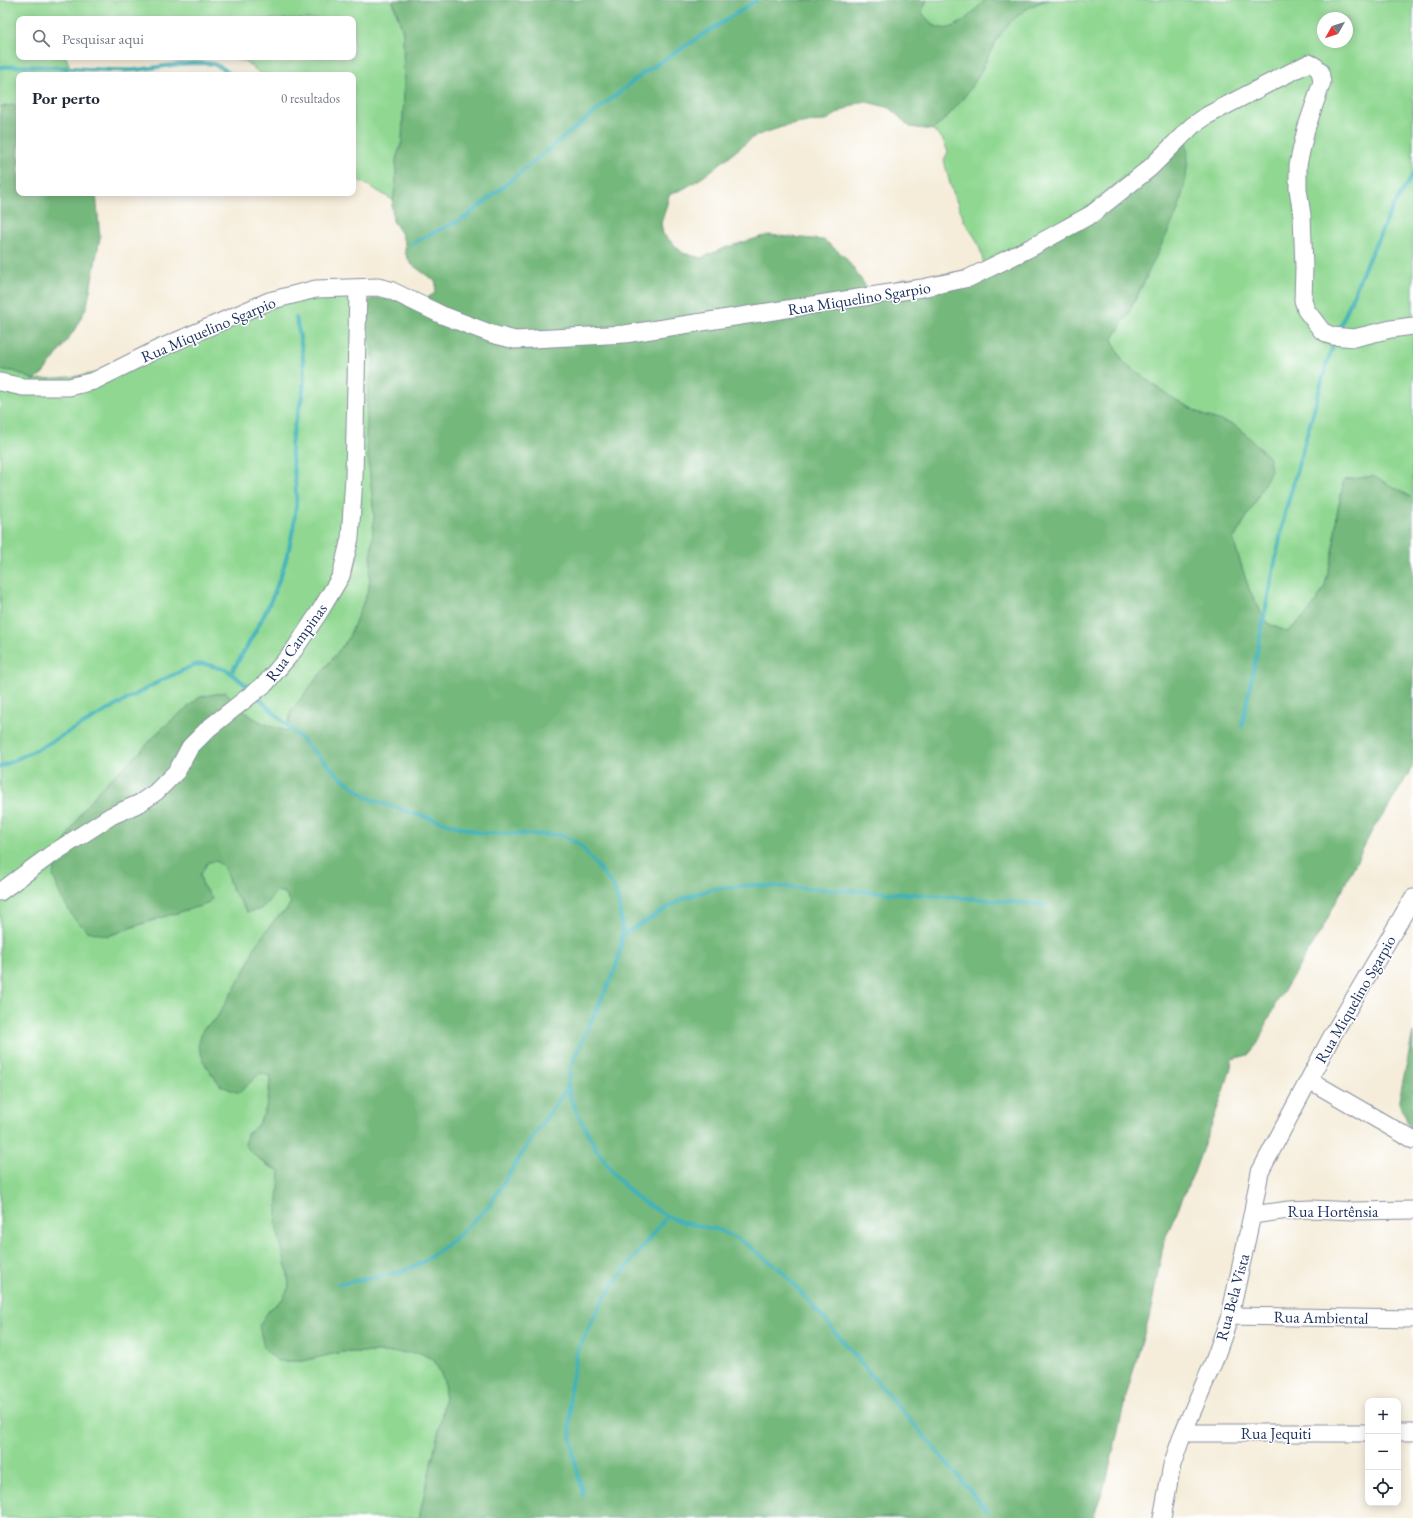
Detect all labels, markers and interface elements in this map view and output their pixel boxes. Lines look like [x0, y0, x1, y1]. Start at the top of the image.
north arrow [1317, 12, 1353, 48]
search box [16, 16, 356, 60]
icon: search [30, 27, 52, 49]
text: Pesquisar aqui [62, 29, 144, 48]
text: Por perto [32, 87, 100, 109]
text: 0 resultados [281, 90, 340, 107]
street label: Rua Miquelino Sgarpio [786, 277, 932, 320]
street label: Rua Miquelino Sgarpio [138, 292, 279, 367]
street label: Rua Campinas [261, 599, 332, 686]
street label: Rua Miquelino Sgarpio [1310, 931, 1401, 1067]
street label: Rua Hortênsia [1288, 1201, 1379, 1222]
street label: Rua Bela Vista [1211, 1251, 1254, 1343]
street label: Rua Ambiental [1273, 1306, 1369, 1329]
map controls [1365, 1398, 1401, 1506]
button: + [1365, 1398, 1401, 1434]
street label: Rua Jequiti [1241, 1423, 1311, 1444]
button: − [1365, 1434, 1401, 1470]
button: locate [1365, 1470, 1401, 1506]

